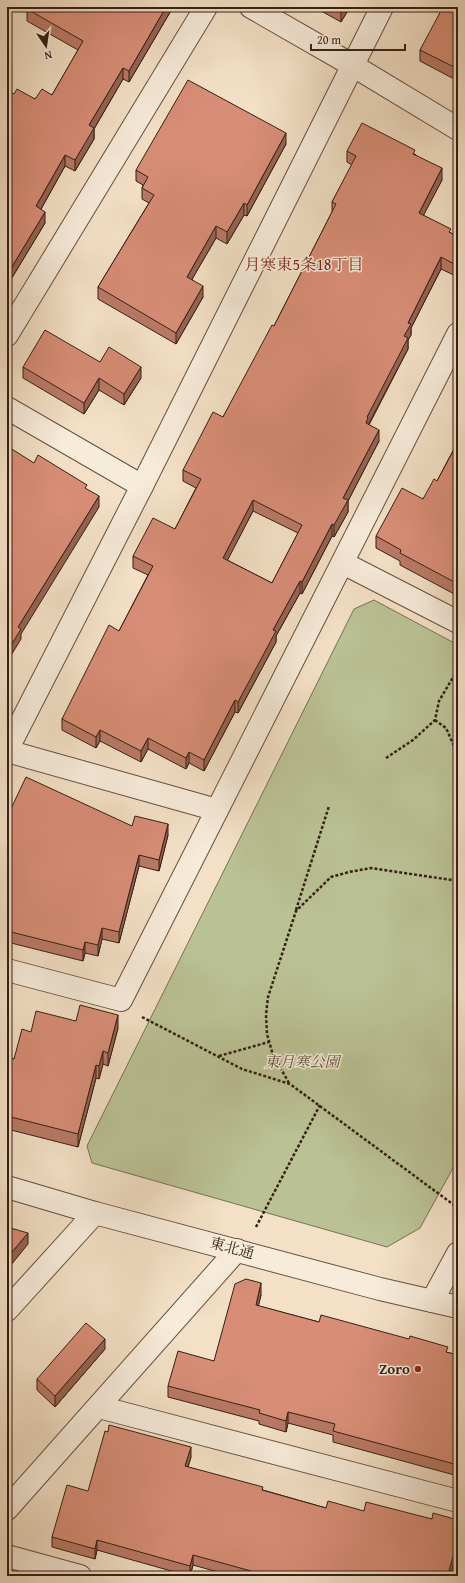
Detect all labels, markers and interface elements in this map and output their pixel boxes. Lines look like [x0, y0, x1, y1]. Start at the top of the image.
north arrow [26, 26, 66, 66]
scale bar [311, 26, 405, 52]
text: 20 m [317, 31, 341, 48]
text: N [42, 47, 54, 65]
district label: 月寒東5条18丁目 [244, 252, 364, 276]
park label: 東月寒公園 [264, 1051, 342, 1072]
street label: 東北通 [208, 1232, 257, 1263]
place label: Zoro [379, 1358, 410, 1379]
marker: Zoro [413, 1364, 423, 1374]

